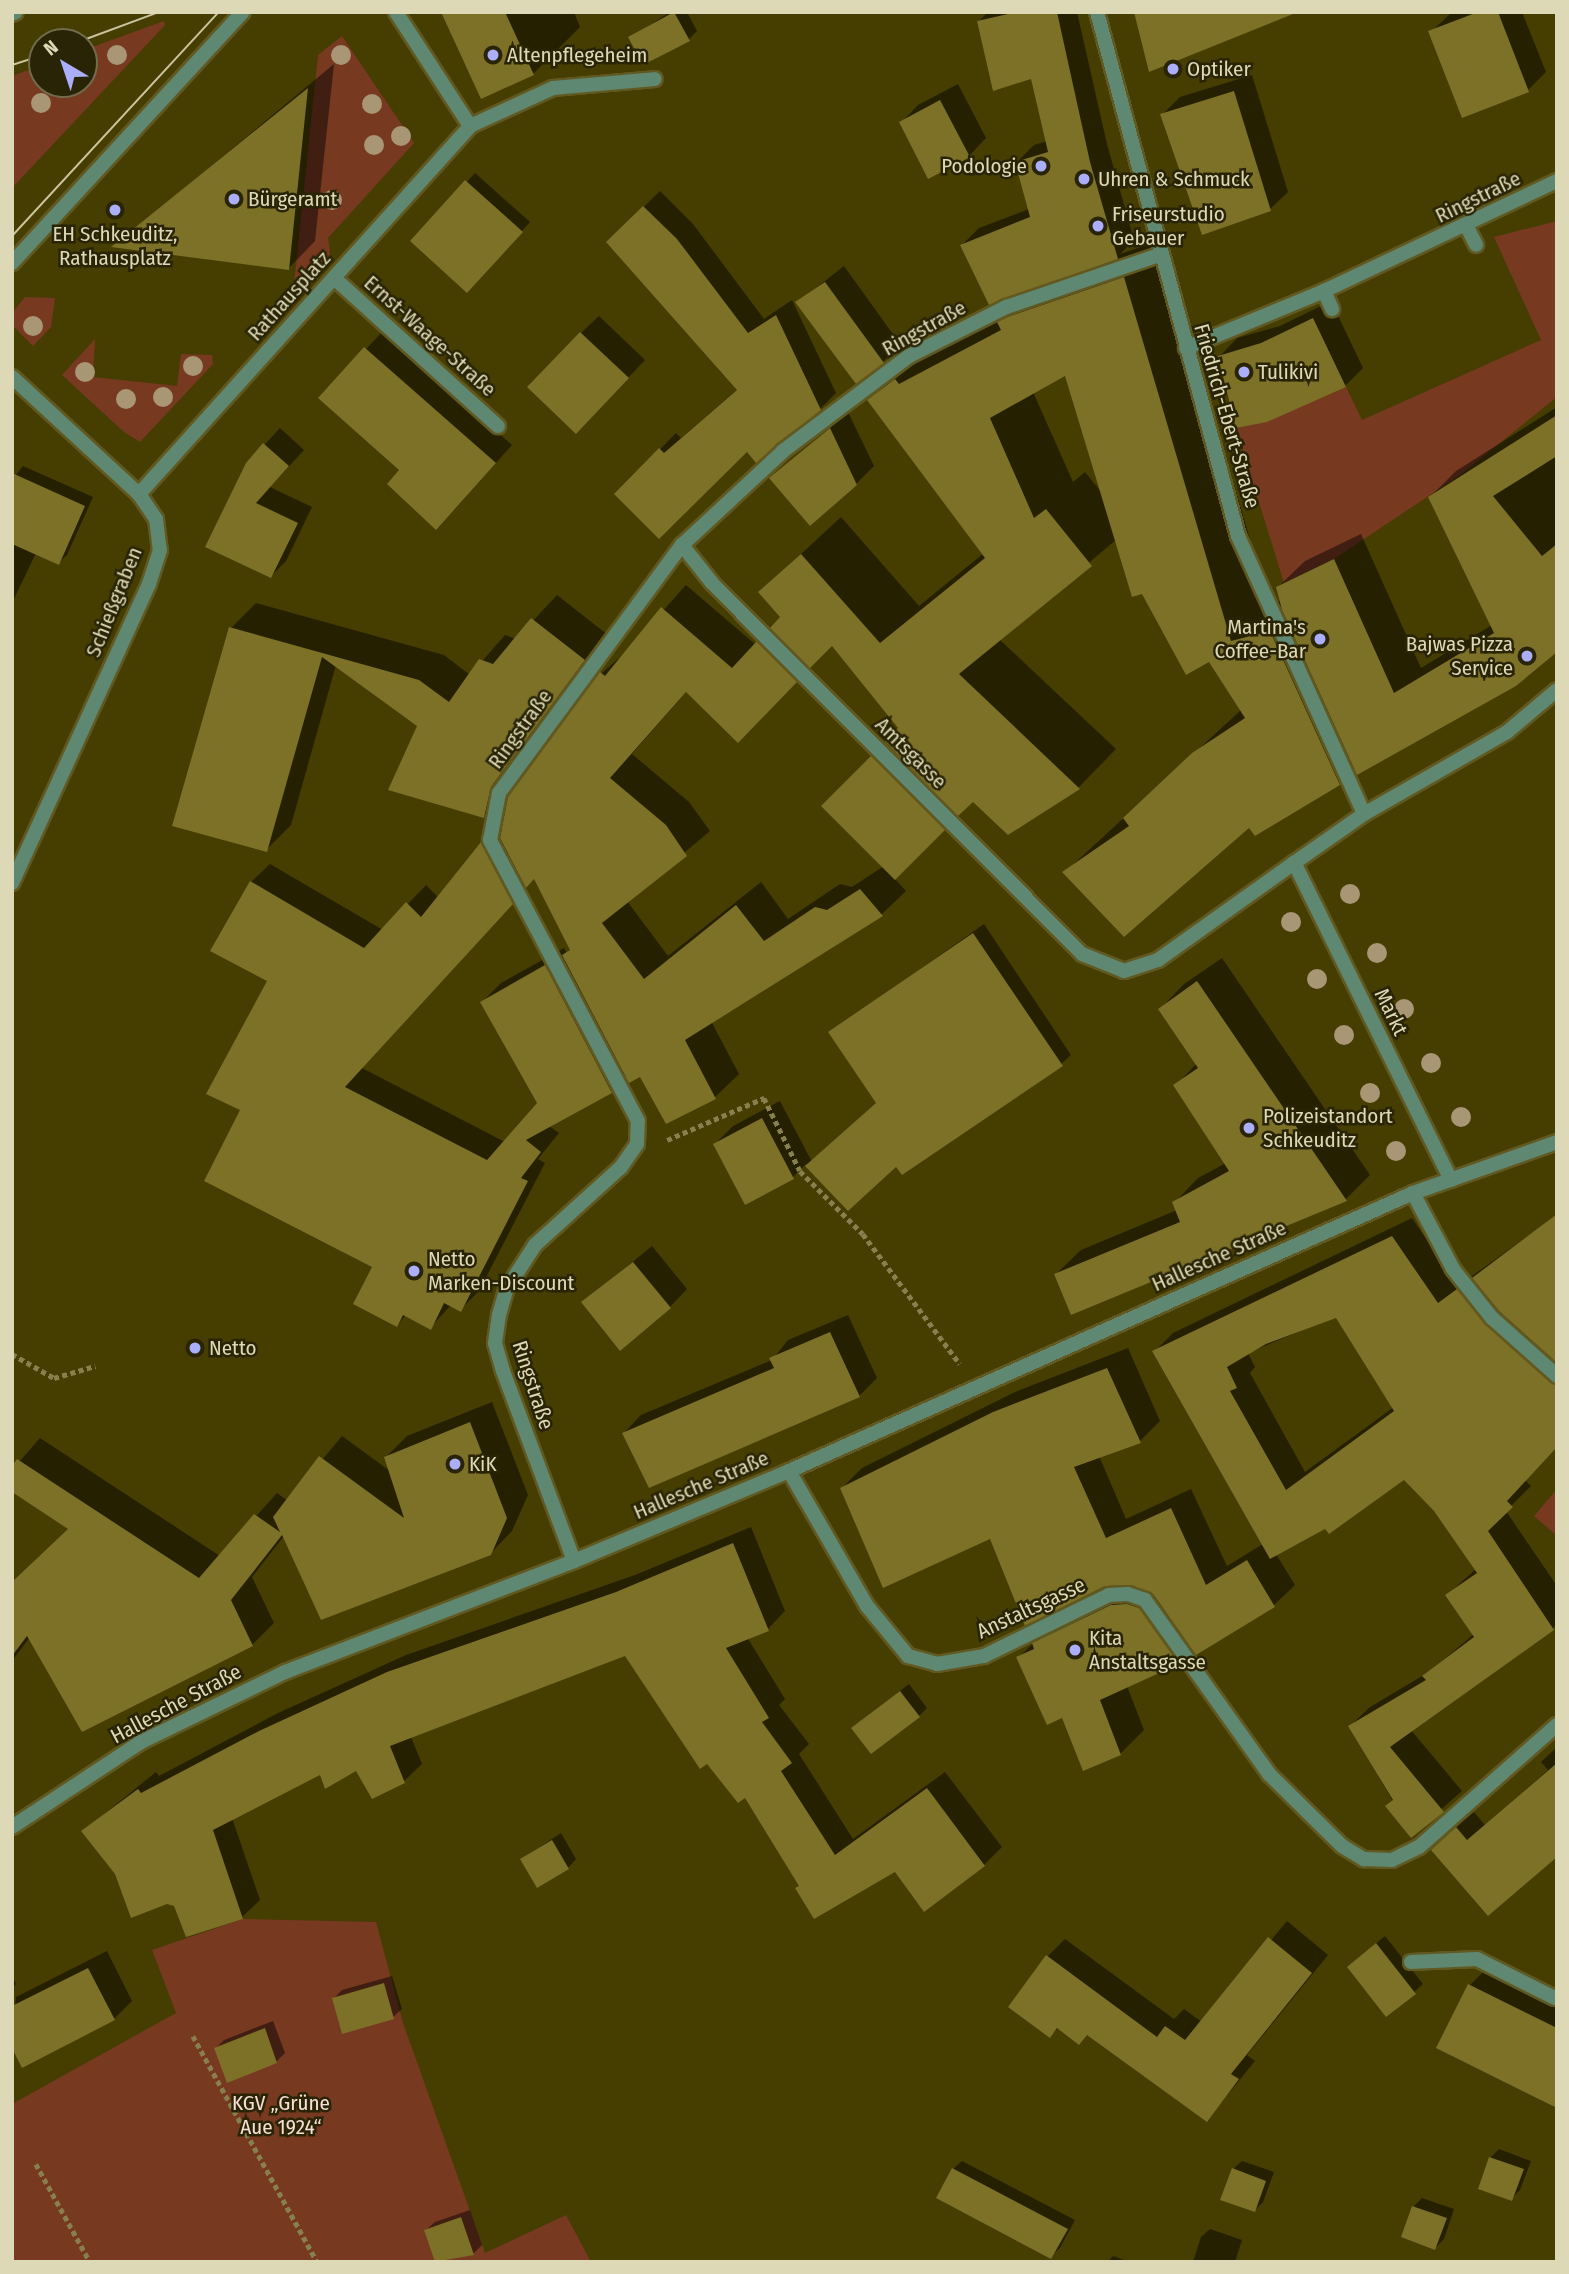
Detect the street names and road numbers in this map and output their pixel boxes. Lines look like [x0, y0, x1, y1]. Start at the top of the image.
street label: Ringstraße [1431, 166, 1525, 228]
street label: Rathausplatz [242, 246, 336, 346]
street label: Ernst-Waage-Straße [359, 270, 501, 402]
street label: Ringstraße [878, 295, 970, 361]
street label: Friedrich-Ebert-Straße [1189, 321, 1265, 511]
street label: Schießgraben [80, 543, 148, 661]
street label: Ringstraße [483, 684, 557, 774]
street label: Amtsgasse [870, 712, 952, 794]
street label: Markt [1369, 984, 1413, 1040]
street label: Hallesche Straße [1148, 1215, 1290, 1297]
street label: Ringstraße [507, 1337, 559, 1433]
street label: Hallesche Straße [630, 1445, 772, 1525]
street label: Anstaltsgasse [973, 1572, 1089, 1644]
street label: Hallesche Straße [106, 1659, 246, 1749]

